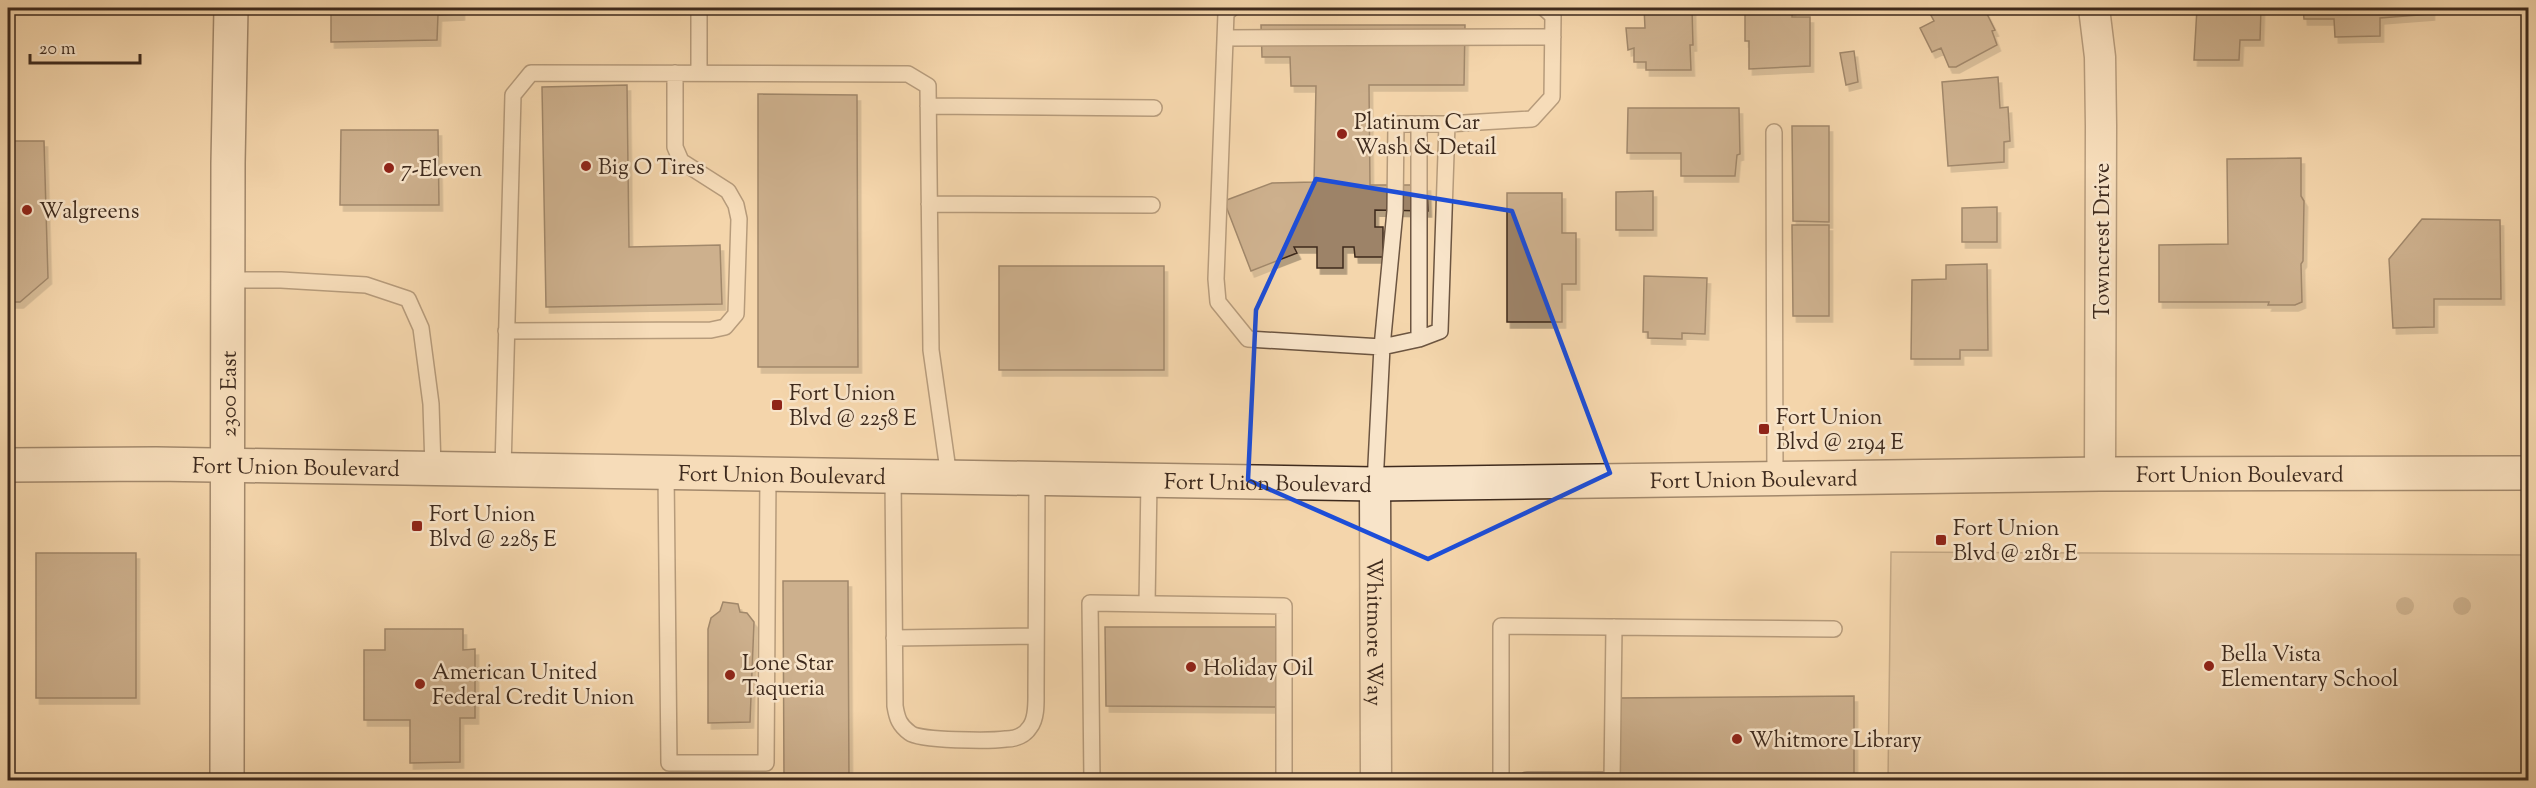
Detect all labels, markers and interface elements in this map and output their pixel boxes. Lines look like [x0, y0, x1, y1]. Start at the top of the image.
scale bar [30, 27, 140, 65]
text: 20 m [39, 37, 76, 63]
place label: Platinum Car Wash & Detail [1354, 108, 1497, 165]
marker: Platinum Car Wash & Detail [1335, 127, 1349, 141]
place label: Big O Tires [598, 153, 705, 185]
place label: 7-Eleven [401, 155, 482, 187]
marker: Big O Tires [579, 159, 593, 173]
marker: 7-Eleven [382, 161, 396, 175]
street label: Towncrest Drive [2088, 163, 2120, 319]
place label: Walgreens [39, 197, 139, 229]
marker: Walgreens [20, 203, 34, 217]
street label: 2300 East [215, 350, 247, 437]
place label: Fort Union Blvd @ 2258 E [789, 379, 917, 436]
marker: Fort Union Blvd @ 2258 E [770, 398, 784, 412]
place label: Fort Union Blvd @ 2194 E [1776, 403, 1904, 460]
marker: Fort Union Blvd @ 2194 E [1757, 422, 1771, 436]
street label: Fort Union Boulevard [192, 452, 400, 487]
street label: Fort Union Boulevard [678, 460, 886, 495]
street label: Fort Union Boulevard [2136, 460, 2344, 493]
street label: Fort Union Boulevard [1650, 464, 1858, 499]
street label: Fort Union Boulevard [1164, 468, 1372, 503]
place label: Fort Union Blvd @ 2285 E [429, 500, 557, 557]
place label: Fort Union Blvd @ 2181 E [1953, 514, 2078, 571]
marker: Fort Union Blvd @ 2285 E [410, 519, 424, 533]
marker: Fort Union Blvd @ 2181 E [1934, 533, 1948, 547]
street label: Whitmore Way [1356, 558, 1389, 706]
place label: Bella Vista Elementary School [2221, 640, 2398, 697]
place label: Lone Star Taqueria [742, 649, 834, 706]
place label: Holiday Oil [1203, 654, 1314, 686]
place label: American United Federal Credit Union [432, 658, 635, 715]
marker: Bella Vista Elementary School [2202, 659, 2216, 673]
marker: Holiday Oil [1184, 660, 1198, 674]
marker: Lone Star Taqueria [723, 668, 737, 682]
marker: American United Federal Credit Union [413, 677, 427, 691]
place label: Whitmore Library [1749, 726, 1922, 758]
marker: Whitmore Library [1730, 732, 1744, 746]

